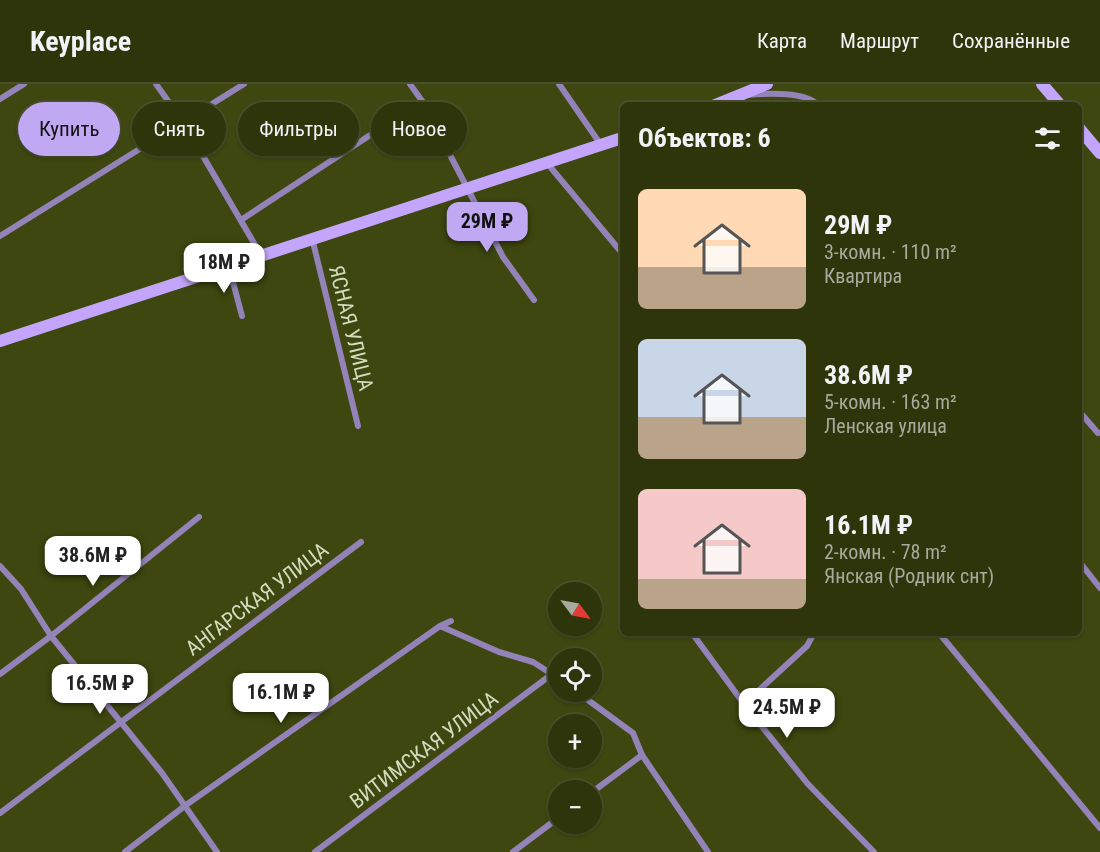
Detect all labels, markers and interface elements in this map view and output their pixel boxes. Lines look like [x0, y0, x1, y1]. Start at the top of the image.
text: Keyplace [30, 25, 131, 58]
text: Карта [757, 29, 807, 53]
text: Маршрут [840, 29, 919, 53]
text: Сохранённые [952, 29, 1070, 53]
chip: Купить [18, 102, 120, 156]
chip: Снять [132, 102, 226, 156]
chip: Фильтры [238, 102, 359, 156]
chip: Новое [371, 102, 467, 156]
icon: filters [1031, 122, 1064, 155]
text: Объектов: 6 [638, 123, 771, 153]
pin: 29M ₽ [445, 202, 529, 253]
text: 29M ₽ [461, 209, 513, 233]
text: 29M ₽ [824, 210, 892, 240]
icon: home [686, 213, 758, 285]
text: 3-комн. · 110 m² [824, 240, 957, 264]
pin: 18M ₽ [182, 243, 266, 294]
text: 18M ₽ [198, 250, 250, 274]
street label: ЯСНАЯ УЛИЦА [324, 263, 378, 393]
text: Квартира [824, 264, 902, 288]
text: 38.6M ₽ [824, 360, 913, 390]
icon: home [686, 363, 758, 435]
text: 5-комн. · 163 m² [824, 390, 957, 414]
text: Ленская улица [824, 414, 947, 438]
text: 16.1M ₽ [824, 510, 913, 540]
icon: home [686, 513, 758, 585]
pin: 38.6M ₽ [38, 536, 148, 587]
street label: АНГАРСКАЯ УЛИЦА [181, 538, 333, 660]
text: 2-комн. · 78 m² [824, 540, 947, 564]
text: 38.6M ₽ [59, 543, 127, 567]
text: Янская (Родник снт) [824, 564, 994, 588]
north arrow [548, 582, 602, 636]
map controls [548, 582, 602, 834]
button: locate [548, 648, 602, 702]
pin: 16.5M ₽ [45, 664, 155, 715]
text: 16.5M ₽ [66, 671, 134, 695]
pin: 16.1M ₽ [226, 673, 336, 724]
text: 16.1M ₽ [247, 680, 315, 704]
street label: ВИТИМСКАЯ УЛИЦА [345, 687, 503, 813]
pin: 24.5M ₽ [732, 688, 842, 739]
text: 24.5M ₽ [753, 695, 821, 719]
button: + [548, 714, 602, 768]
button: − [548, 780, 602, 834]

